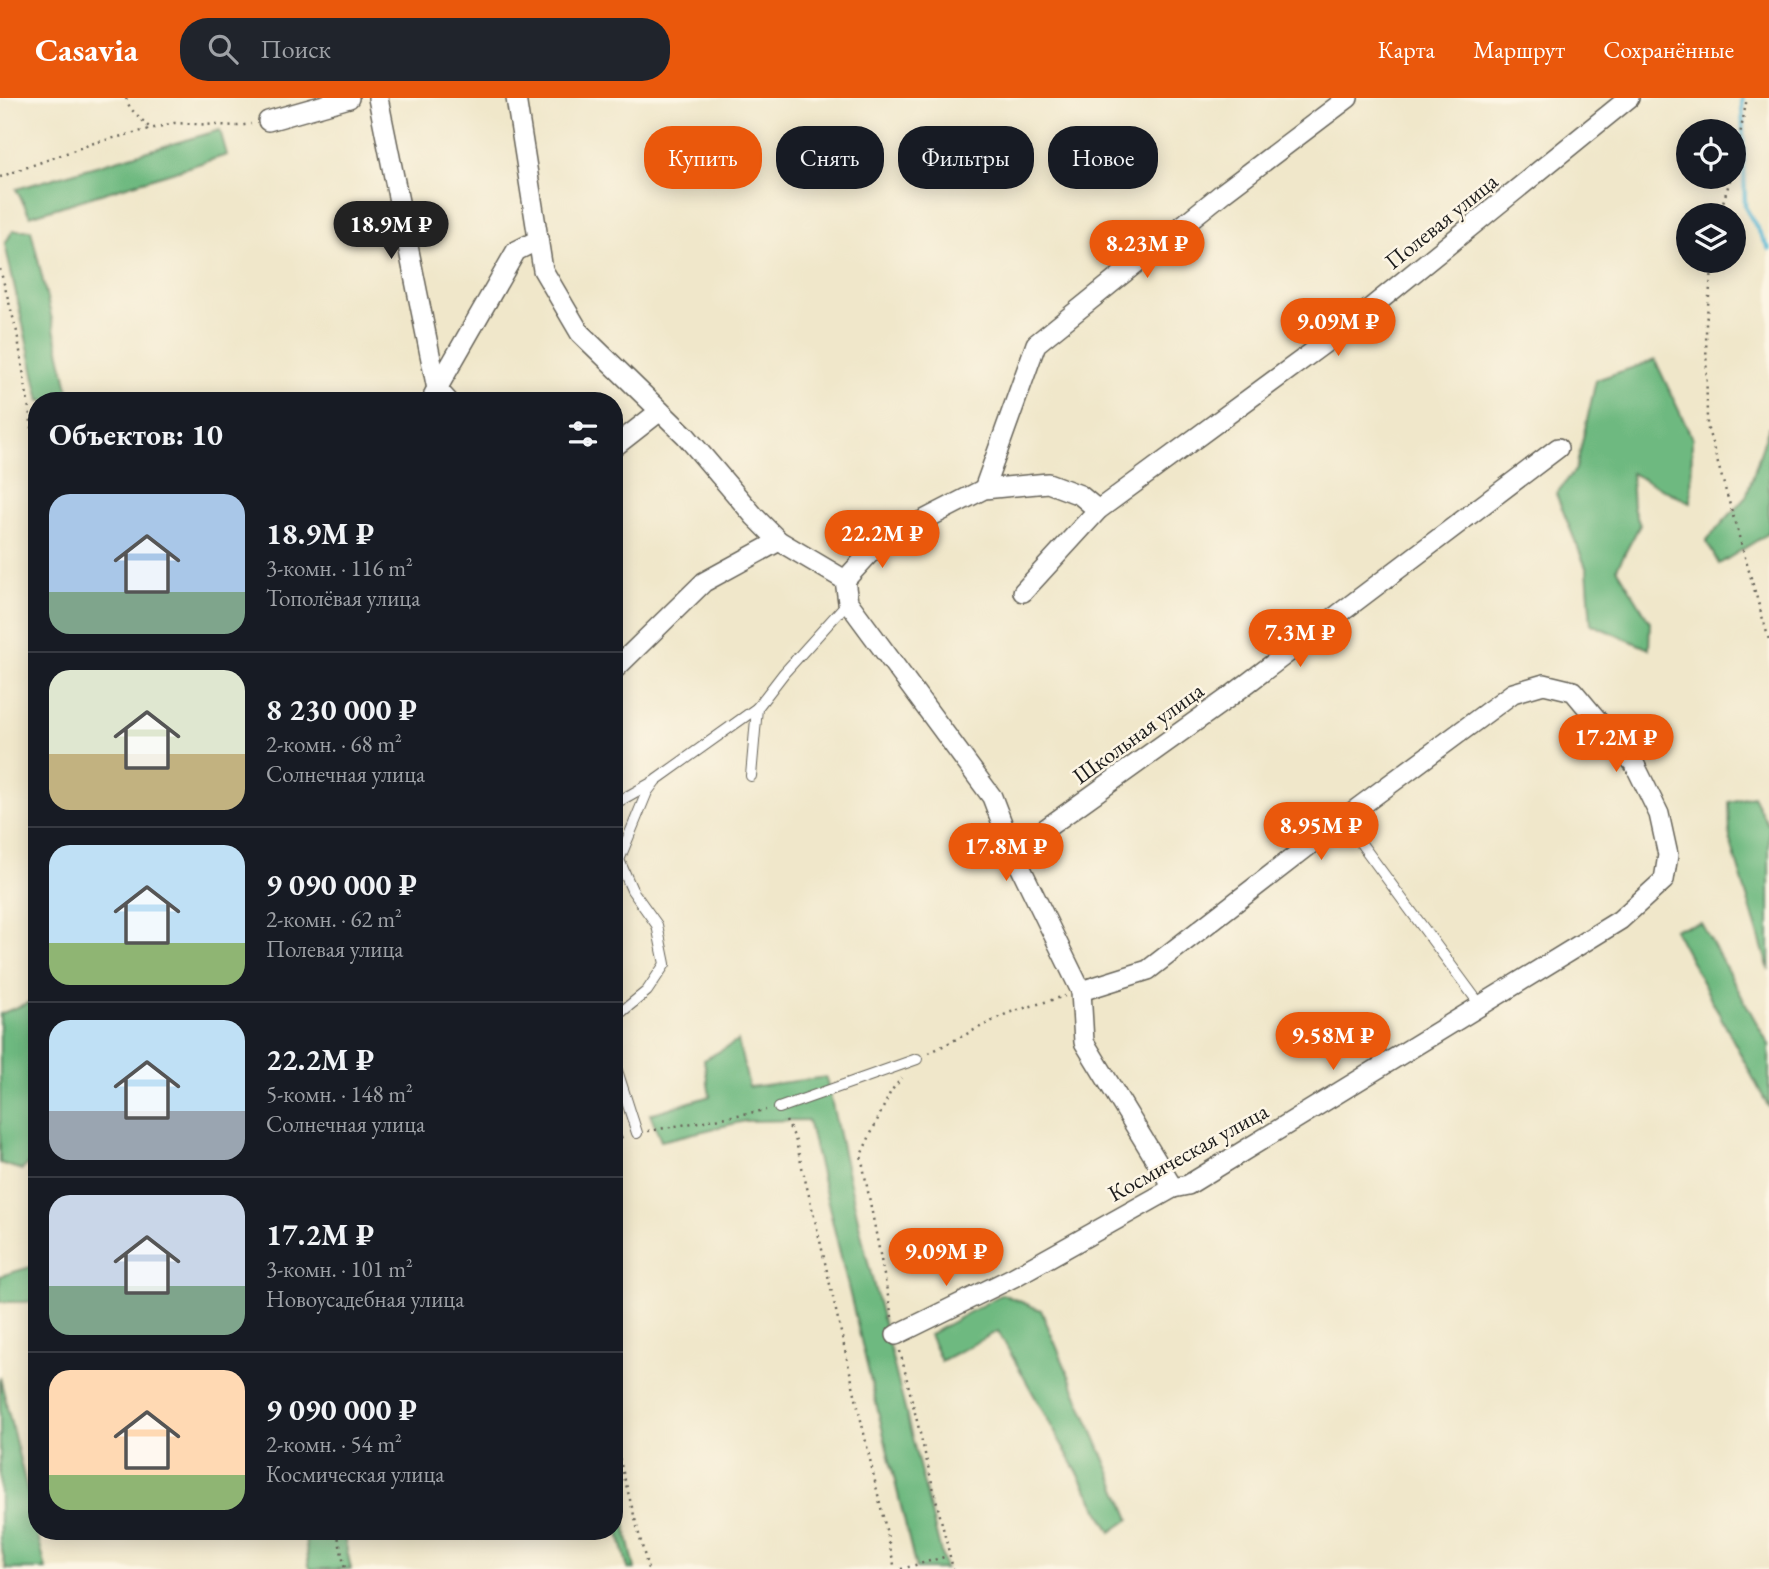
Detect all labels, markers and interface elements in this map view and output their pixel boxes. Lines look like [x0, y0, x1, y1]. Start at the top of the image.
search box [180, 18, 670, 81]
text: Casavia [35, 28, 138, 71]
icon: search [204, 30, 242, 68]
text: Поиск [260, 32, 331, 66]
text: Карта [1378, 34, 1435, 65]
text: Маршрут [1473, 34, 1565, 65]
text: Сохранённые [1603, 34, 1734, 65]
map controls [1676, 119, 1746, 273]
button: locate [1676, 119, 1746, 189]
chip: Купить [644, 126, 762, 189]
chip: Снять [776, 126, 884, 189]
chip: Фильтры [898, 126, 1034, 189]
chip: Новое [1048, 126, 1158, 189]
street label: Полевая улица [1378, 166, 1504, 276]
pin: 18.9M ₽ [326, 202, 456, 261]
button: layers [1676, 203, 1746, 273]
text: 18.9M ₽ [350, 209, 432, 239]
pin: 8.23M ₽ [1082, 220, 1212, 280]
text: 8.23M ₽ [1106, 228, 1188, 258]
pin: 9.09M ₽ [1273, 299, 1403, 358]
text: 9.09M ₽ [1297, 306, 1379, 336]
text: Объектов: 10 [49, 415, 223, 454]
icon: filters [564, 415, 602, 453]
pin: 22.2M ₽ [817, 510, 947, 570]
text: 18.9M ₽ [266, 514, 374, 553]
text: 22.2M ₽ [841, 518, 923, 548]
icon: home [105, 522, 189, 606]
text: 3-комн. · 116 m² [266, 553, 413, 583]
text: Тополёвая улица [266, 583, 420, 613]
pin: 7.3M ₽ [1243, 610, 1357, 669]
text: 7.3M ₽ [1265, 617, 1335, 647]
street label: Школьная улица [1067, 675, 1210, 791]
text: 8 230 000 ₽ [266, 690, 417, 729]
icon: home [105, 698, 189, 782]
pin: 17.2M ₽ [1551, 714, 1681, 774]
text: 17.2M ₽ [1575, 722, 1657, 752]
text: 2-комн. · 68 m² [266, 729, 402, 759]
text: Солнечная улица [266, 759, 425, 789]
pin: 8.95M ₽ [1256, 802, 1386, 862]
text: 8.95M ₽ [1280, 810, 1362, 840]
pin: 17.8M ₽ [941, 824, 1071, 883]
text: 17.8M ₽ [965, 831, 1047, 861]
text: 9 090 000 ₽ [266, 865, 417, 904]
icon: home [105, 873, 189, 957]
text: 2-комн. · 62 m² [266, 904, 402, 934]
text: Полевая улица [266, 934, 403, 964]
pin: 9.58M ₽ [1268, 1012, 1398, 1072]
text: 9.58M ₽ [1292, 1020, 1374, 1050]
text: 22.2M ₽ [266, 1040, 374, 1079]
icon: home [105, 1048, 189, 1132]
text: 5-комн. · 148 m² [266, 1079, 413, 1109]
street label: Космическая улица [1103, 1095, 1274, 1208]
text: Солнечная улица [266, 1109, 425, 1139]
text: 17.2M ₽ [266, 1215, 374, 1254]
icon: home [105, 1223, 189, 1307]
pin: 9.09M ₽ [881, 1228, 1011, 1288]
text: 9.09M ₽ [905, 1236, 987, 1266]
text: 3-комн. · 101 m² [266, 1254, 413, 1284]
text: Новоусадебная улица [266, 1284, 464, 1314]
text: 9 090 000 ₽ [266, 1390, 417, 1429]
icon: home [105, 1398, 189, 1482]
text: 2-комн. · 54 m² [266, 1429, 402, 1459]
text: Космическая улица [266, 1459, 444, 1489]

